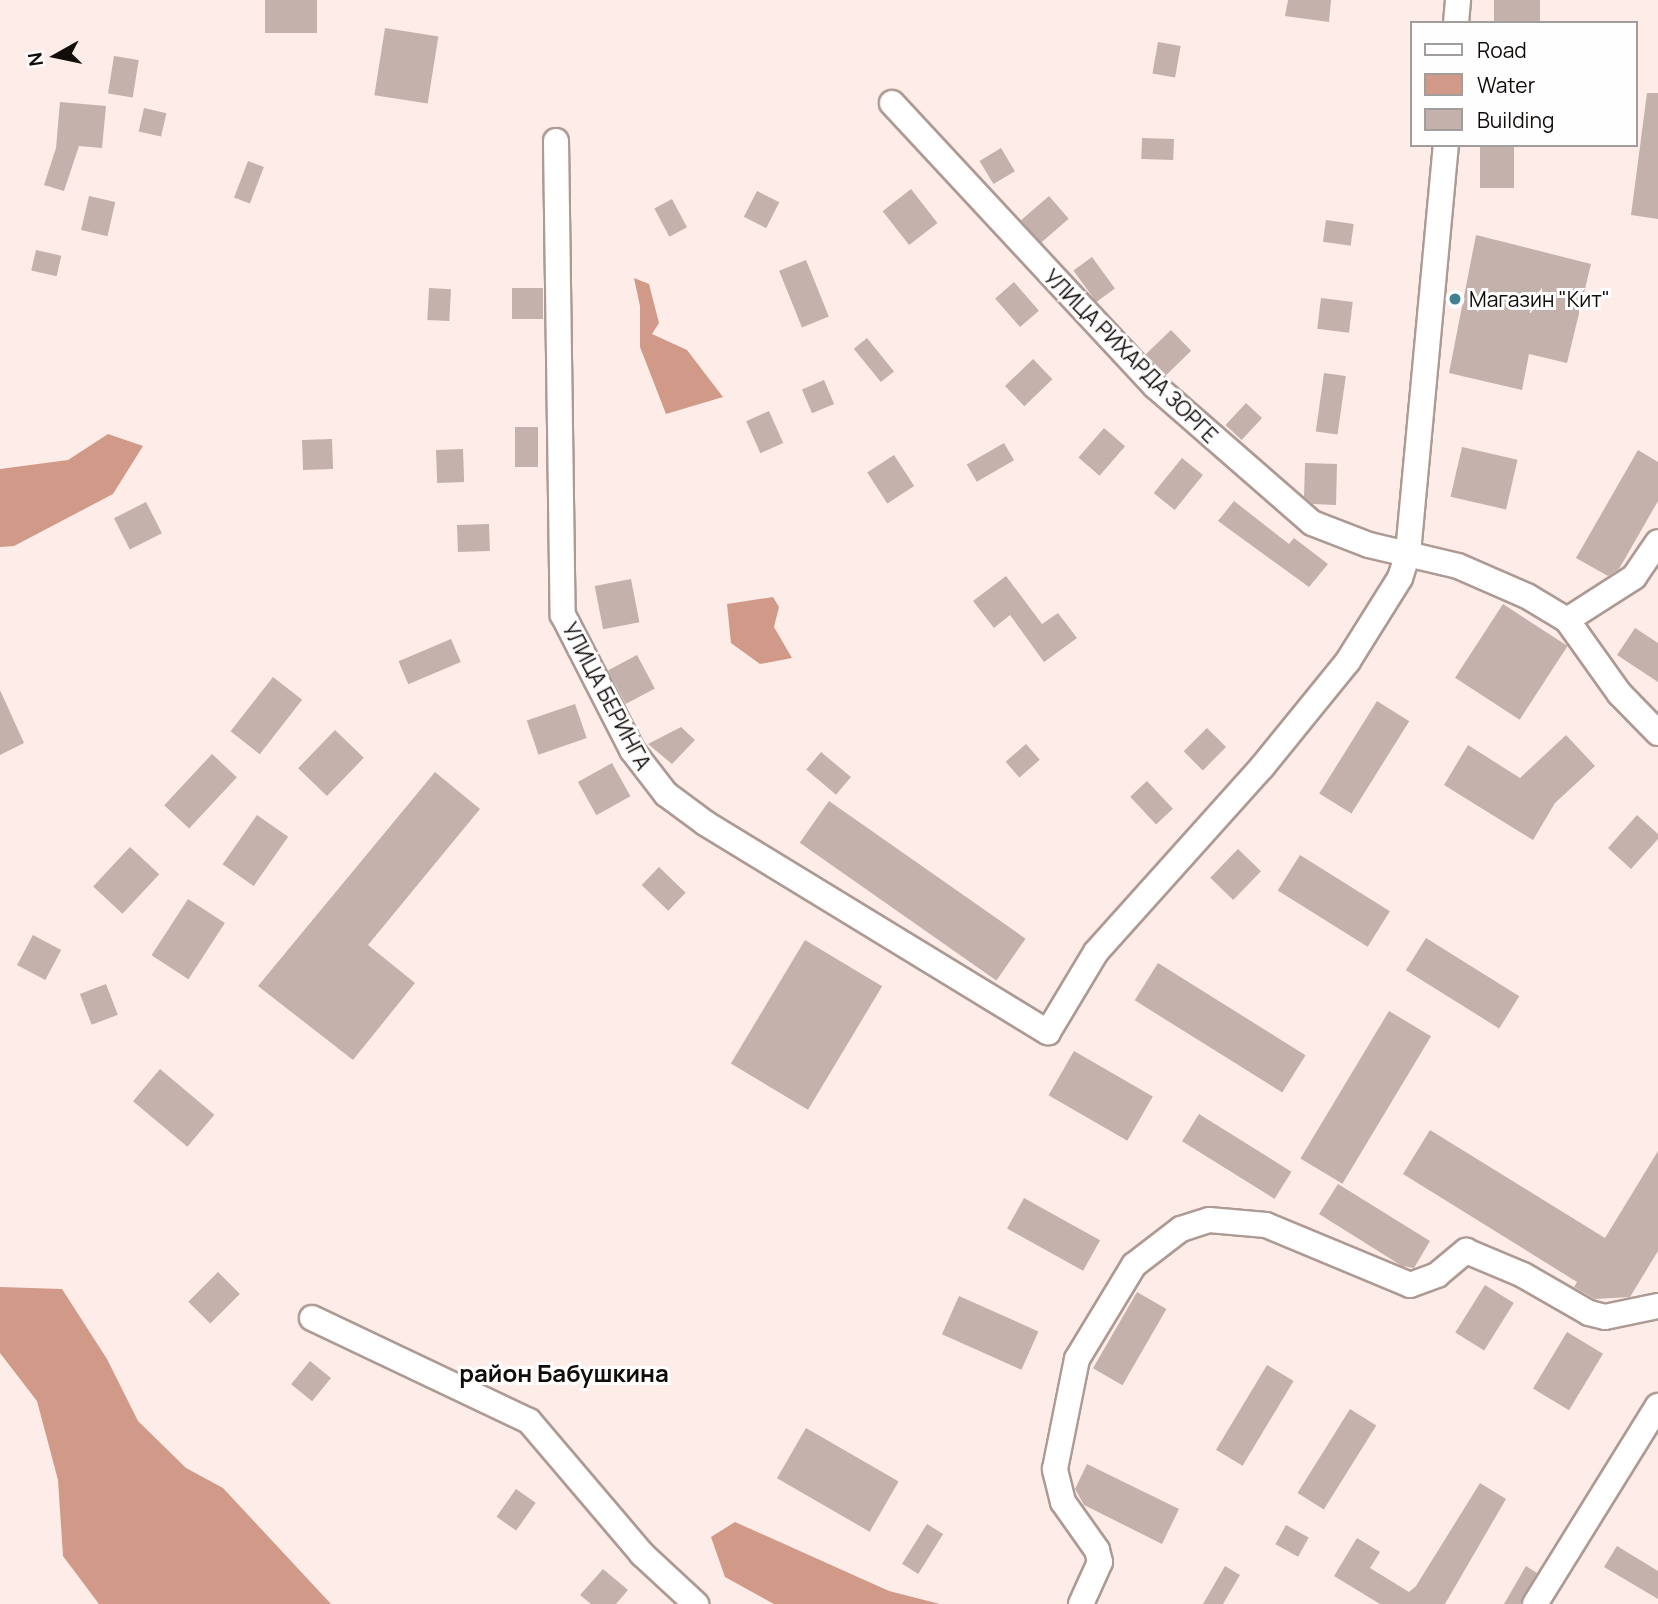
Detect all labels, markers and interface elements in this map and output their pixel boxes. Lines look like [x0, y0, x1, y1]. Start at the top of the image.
north arrow [21, 21, 91, 91]
legend [1410, 21, 1637, 147]
text: Road [1477, 36, 1527, 64]
text: N [21, 51, 49, 68]
text: Water [1477, 71, 1535, 99]
text: Building [1477, 106, 1554, 134]
street label: УЛИЦА РИХАРДА ЗОРГЕ [1039, 264, 1223, 448]
place label: Магазин "Кит" [1469, 286, 1610, 312]
marker: Магазин "Кит" [1447, 291, 1463, 307]
street label: УЛИЦА БЕРИНГА [558, 618, 656, 774]
district label: район Бабушкина [459, 1359, 669, 1387]

